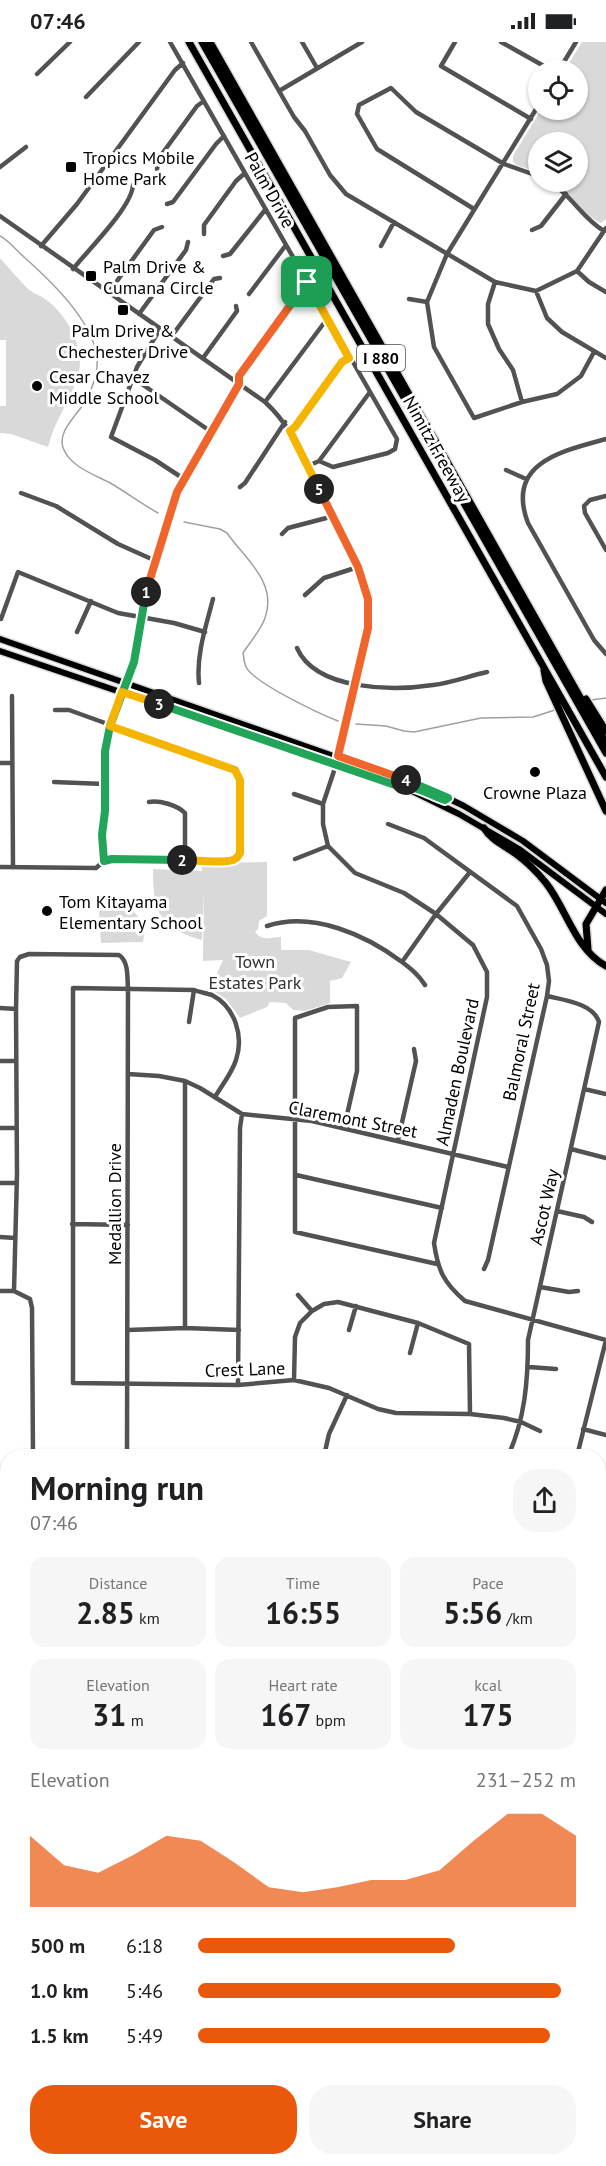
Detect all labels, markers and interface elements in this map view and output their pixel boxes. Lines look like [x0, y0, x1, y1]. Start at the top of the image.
text: 07:46 [30, 7, 86, 35]
map controls [528, 60, 588, 192]
button: locate [528, 60, 588, 120]
button: layers [528, 132, 588, 192]
place label: Tropics Mobile Home Park [83, 146, 195, 190]
street label: Palm Drive [240, 148, 300, 232]
marker: Tropics Mobile Home Park [64, 160, 78, 174]
place label: Palm Drive & Cumana Circle [103, 255, 214, 299]
pin [281, 256, 332, 307]
icon: arrive [290, 265, 323, 298]
marker: Palm Drive & Cumana Circle [84, 269, 98, 283]
marker: Palm Drive & Chechester Drive [116, 303, 130, 317]
place label: Palm Drive & Chechester Drive [58, 319, 188, 363]
road number: I 880 [357, 345, 405, 371]
place label: Cesar Chavez Middle School [49, 365, 159, 409]
marker: Cesar Chavez Middle School [30, 379, 44, 393]
street label: Nimitz Freeway [398, 392, 476, 507]
pin: 5 [304, 474, 334, 504]
text: 5 [314, 479, 324, 499]
pin: 1 [131, 577, 161, 607]
text: 1 [141, 582, 151, 602]
pin: 3 [144, 689, 174, 719]
text: 3 [154, 694, 164, 714]
pin: 4 [391, 765, 421, 795]
marker: Crowne Plaza [528, 765, 542, 779]
text: 4 [401, 770, 411, 790]
place label: Crowne Plaza [483, 781, 587, 804]
pin: 2 [167, 845, 197, 875]
text: 2 [177, 850, 187, 870]
place label: Tom Kitayama Elementary School [59, 890, 203, 934]
marker: Tom Kitayama Elementary School [40, 904, 54, 918]
park label: Town Estates Park [209, 950, 302, 994]
street label: Balmoral Street [497, 981, 545, 1103]
street label: Almaden Boulevard [430, 996, 484, 1148]
street label: Claremont Street [287, 1095, 419, 1143]
street label: Medallion Drive [103, 1143, 126, 1265]
street label: Ascot Way [524, 1166, 564, 1247]
street label: Crest Lane [204, 1356, 286, 1382]
text: Morning run [30, 1466, 204, 1509]
button: share [513, 1469, 576, 1532]
text: 07:46 [30, 1510, 78, 1536]
text: Distance [89, 1573, 147, 1593]
text: Time [286, 1573, 320, 1593]
text: Pace [472, 1573, 504, 1593]
text: 2.85 [76, 1593, 135, 1632]
text: 16:55 [265, 1593, 341, 1632]
text: 5:56 [443, 1593, 502, 1632]
text: km [135, 1608, 160, 1628]
text: /km [502, 1608, 533, 1628]
text: Elevation [86, 1675, 150, 1695]
text: Heart rate [268, 1675, 338, 1695]
text: kcal [474, 1675, 502, 1695]
text: 31 [92, 1695, 126, 1734]
text: 167 [260, 1695, 311, 1734]
text: 175 [462, 1695, 514, 1734]
text: m [126, 1710, 144, 1730]
text: bpm [311, 1710, 346, 1730]
text: Elevation [30, 1767, 110, 1793]
text: 231–252 m [476, 1767, 576, 1793]
text: 500 m [30, 1933, 85, 1959]
text: 6:18 [126, 1933, 163, 1959]
text: 1.0 km [30, 1978, 89, 2004]
text: 5:46 [126, 1978, 163, 2004]
text: 1.5 km [30, 2023, 89, 2049]
text: 5:49 [126, 2023, 163, 2049]
button: Save [30, 2085, 297, 2154]
button: Share [309, 2085, 576, 2154]

